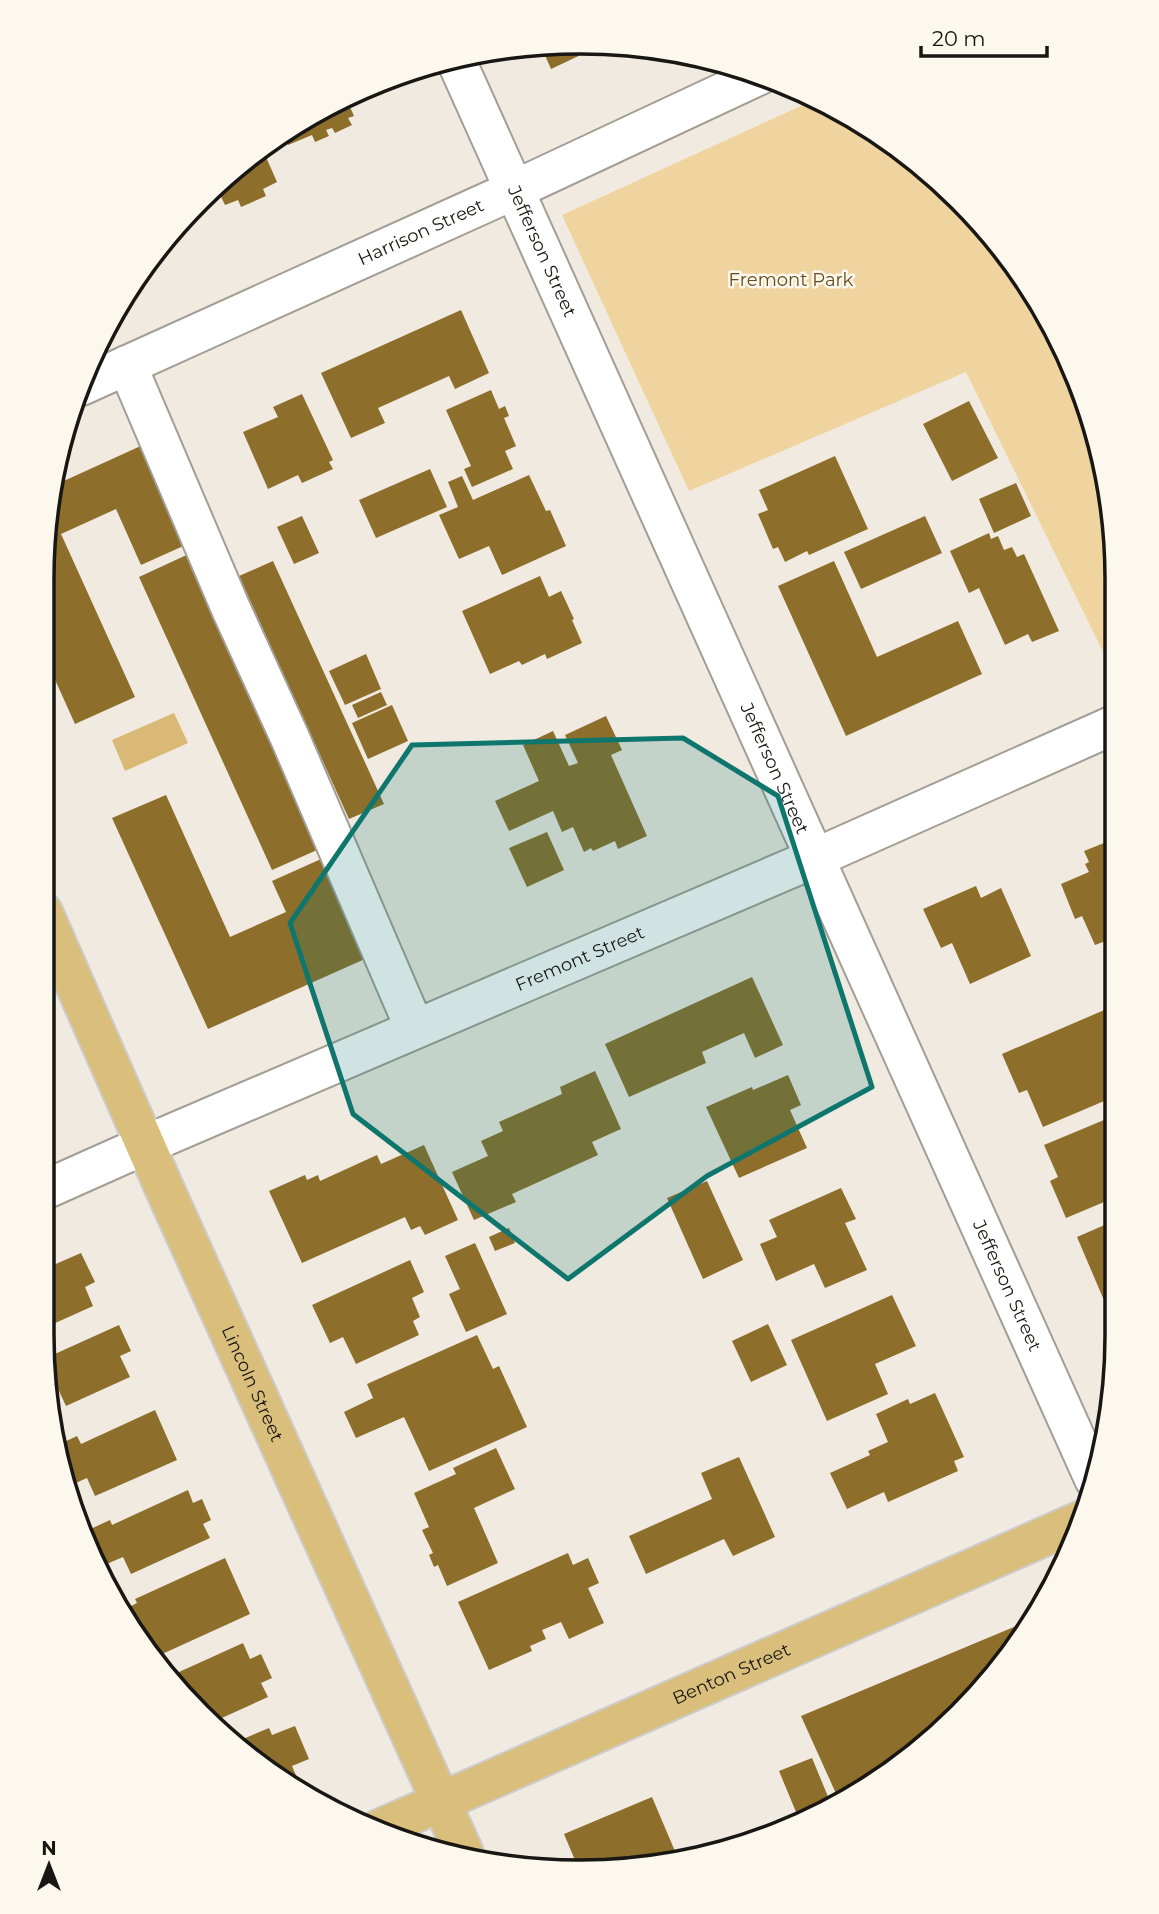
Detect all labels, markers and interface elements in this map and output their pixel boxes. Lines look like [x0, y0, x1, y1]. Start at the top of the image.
scale bar [921, 14, 1047, 58]
text: 20 m [932, 26, 986, 51]
street label: Jefferson Street [502, 181, 581, 320]
street label: Harrison Street [354, 194, 487, 270]
park label: Fremont Park [729, 269, 854, 291]
street label: Jefferson Street [735, 699, 814, 838]
street label: Fremont Street [512, 921, 648, 996]
street label: Jefferson Street [968, 1216, 1046, 1355]
street label: Lincoln Street [217, 1322, 288, 1445]
street label: Benton Street [669, 1639, 794, 1710]
north arrow [14, 1830, 84, 1900]
text: N [41, 1837, 57, 1860]

